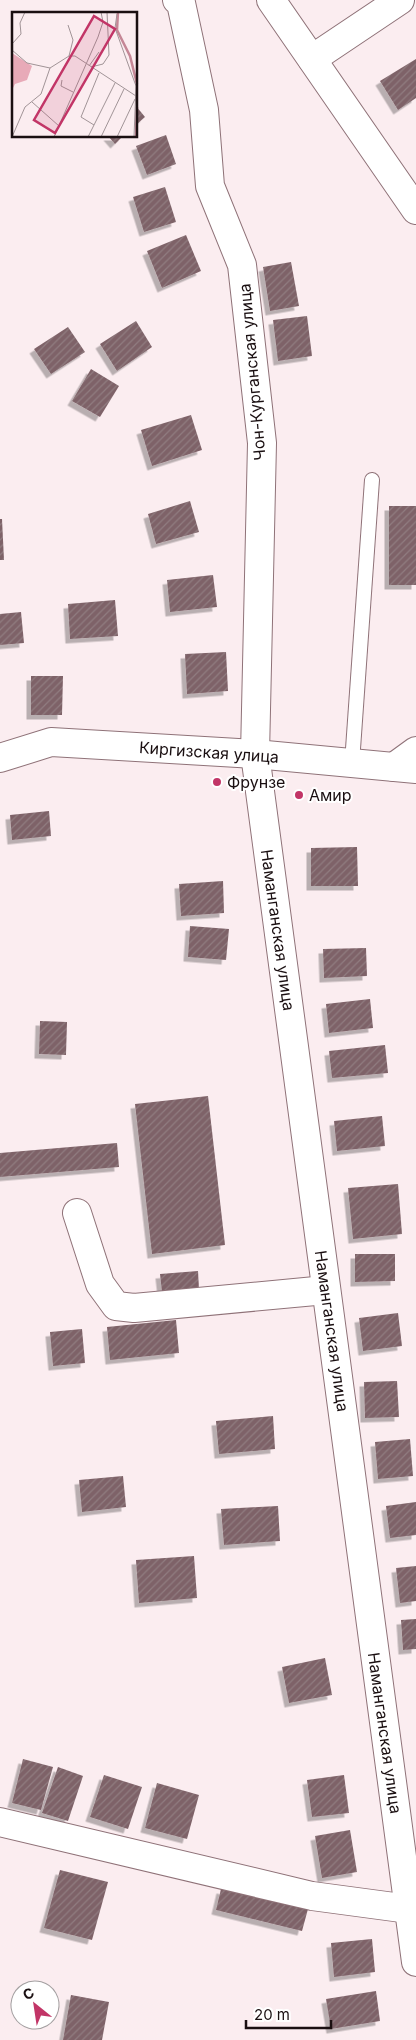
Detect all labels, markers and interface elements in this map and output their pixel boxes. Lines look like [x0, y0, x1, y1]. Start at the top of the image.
inset map [12, 12, 138, 138]
street label: Чон-Курганская улица [234, 283, 270, 461]
street label: Киргизская улица [138, 737, 280, 767]
place label: Фрунзе [227, 772, 285, 792]
marker: Фрунзе [211, 776, 223, 788]
place label: Амир [309, 785, 352, 805]
marker: Амир [293, 789, 305, 801]
street label: Наманганская улица [257, 848, 299, 1012]
street label: Наманганская улица [311, 1249, 353, 1413]
street label: Наманганская улица [364, 1651, 406, 1815]
north arrow [10, 1980, 60, 2030]
text: С [20, 1983, 37, 2003]
scale bar [246, 1998, 331, 2030]
text: 20 m [254, 2005, 290, 2024]

